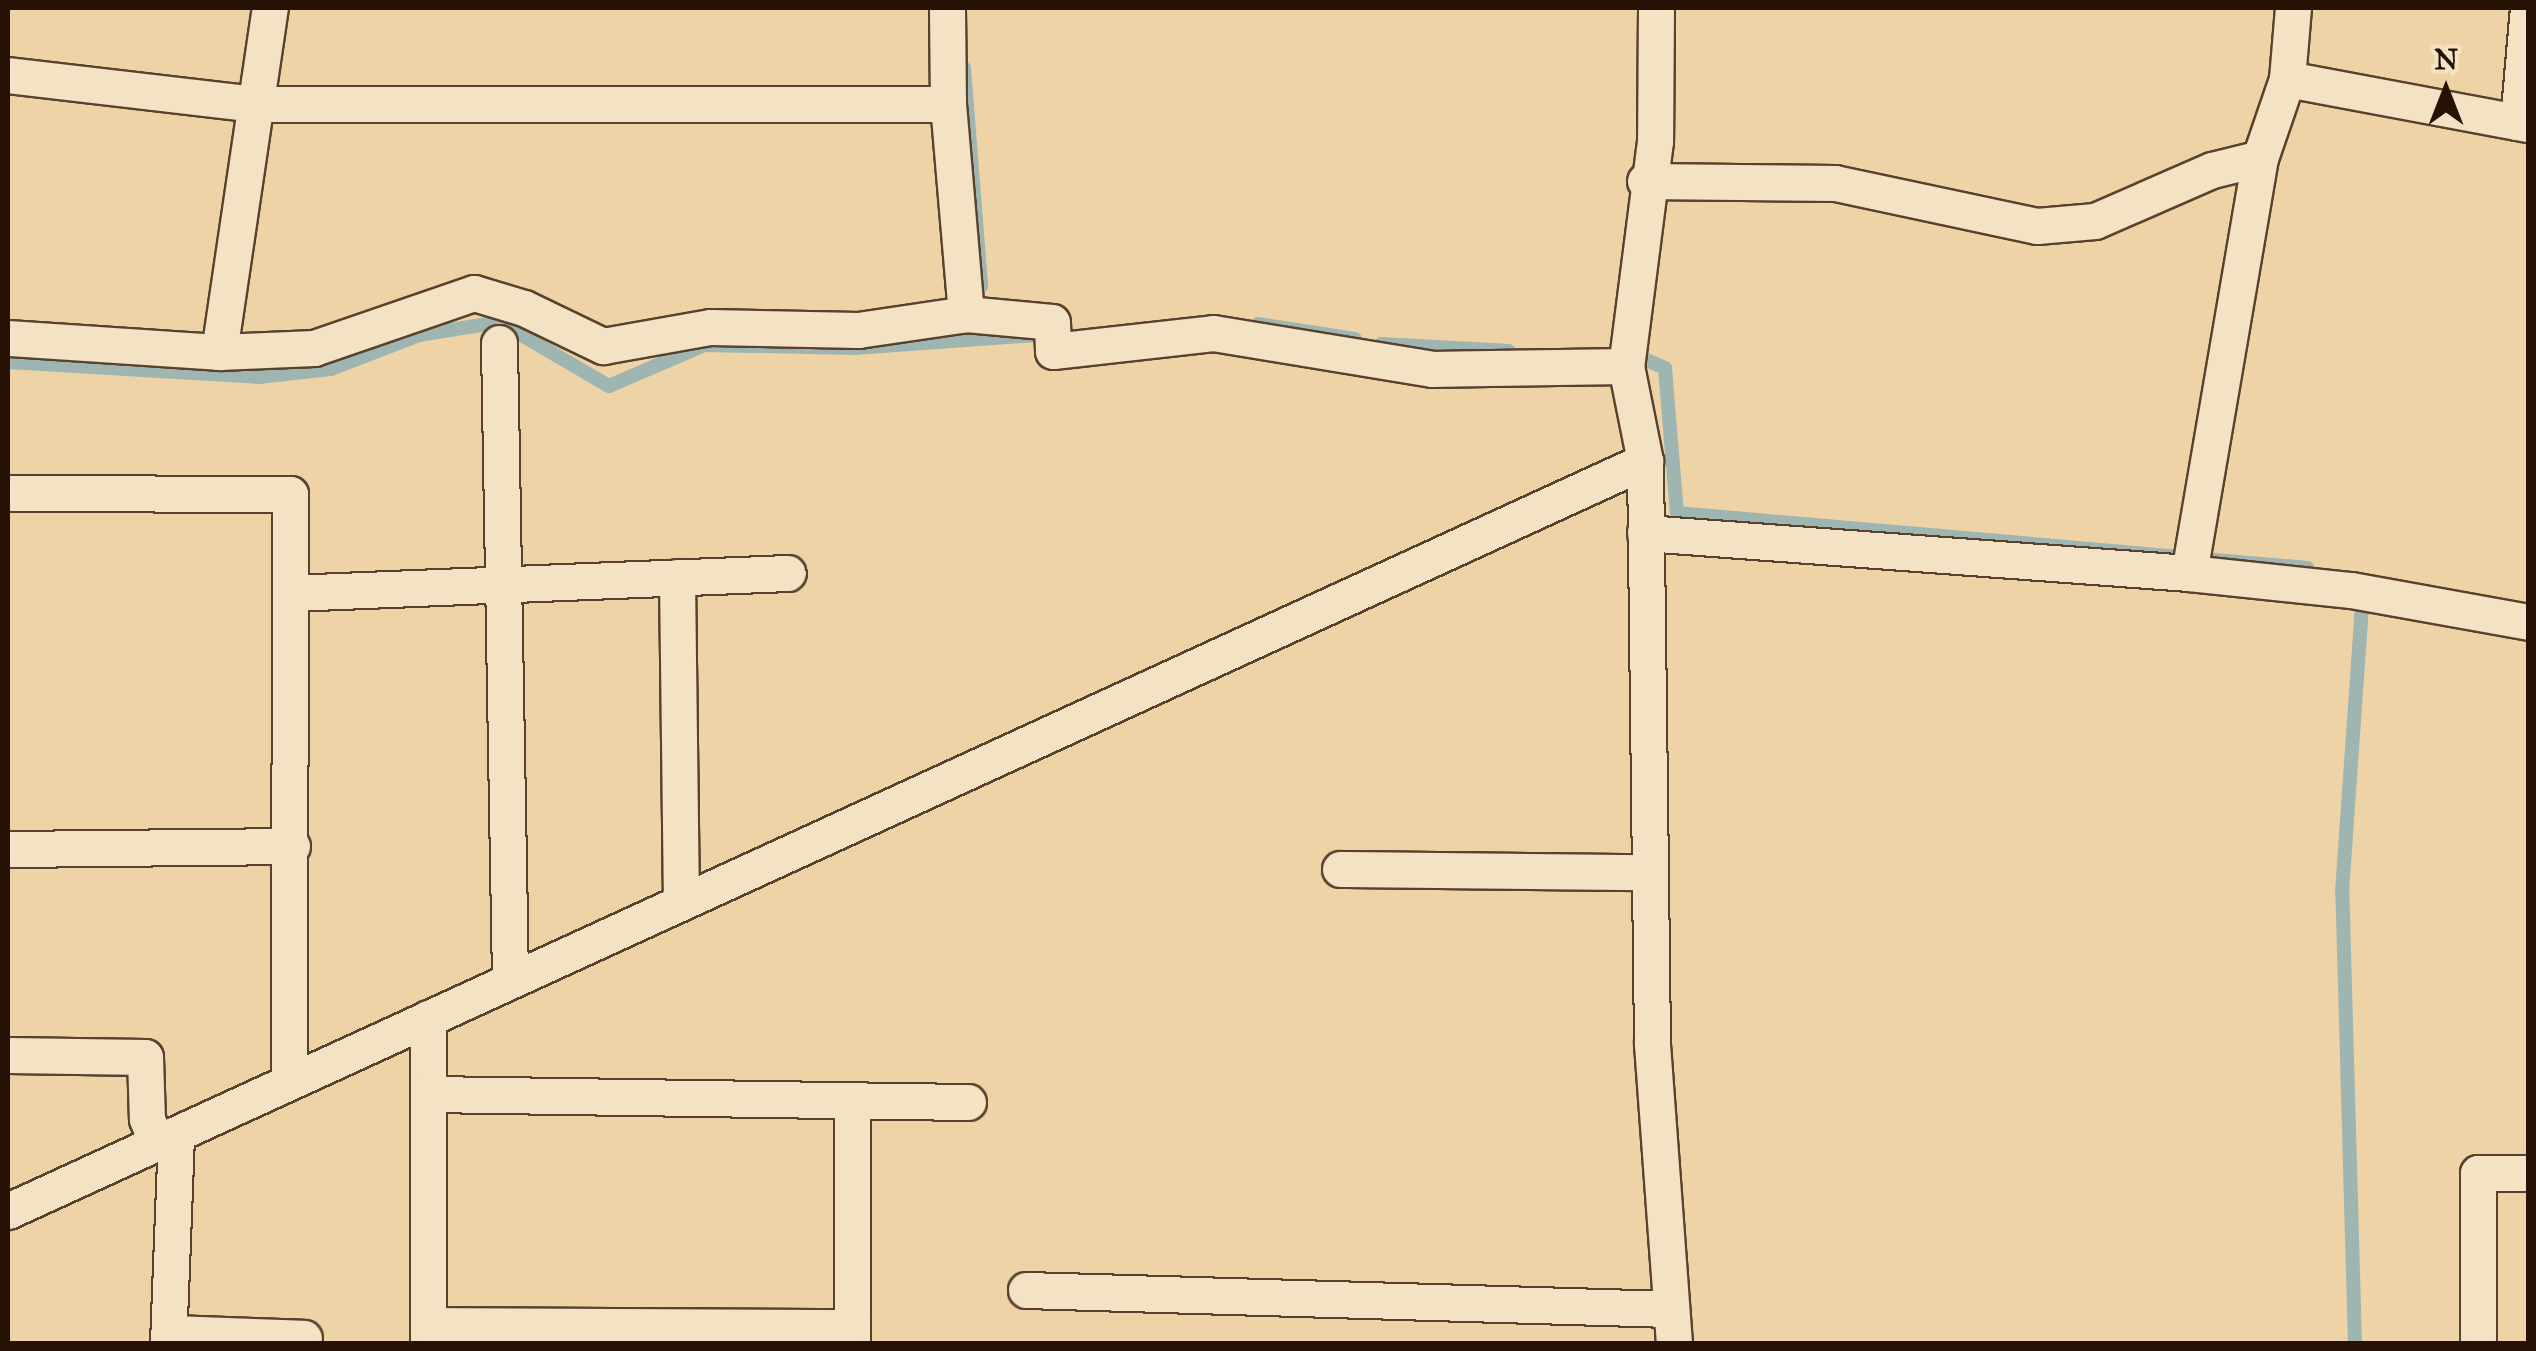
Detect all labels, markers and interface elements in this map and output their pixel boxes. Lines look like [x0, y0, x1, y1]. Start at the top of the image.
north arrow [2396, 40, 2496, 140]
text: N [2434, 42, 2458, 77]

